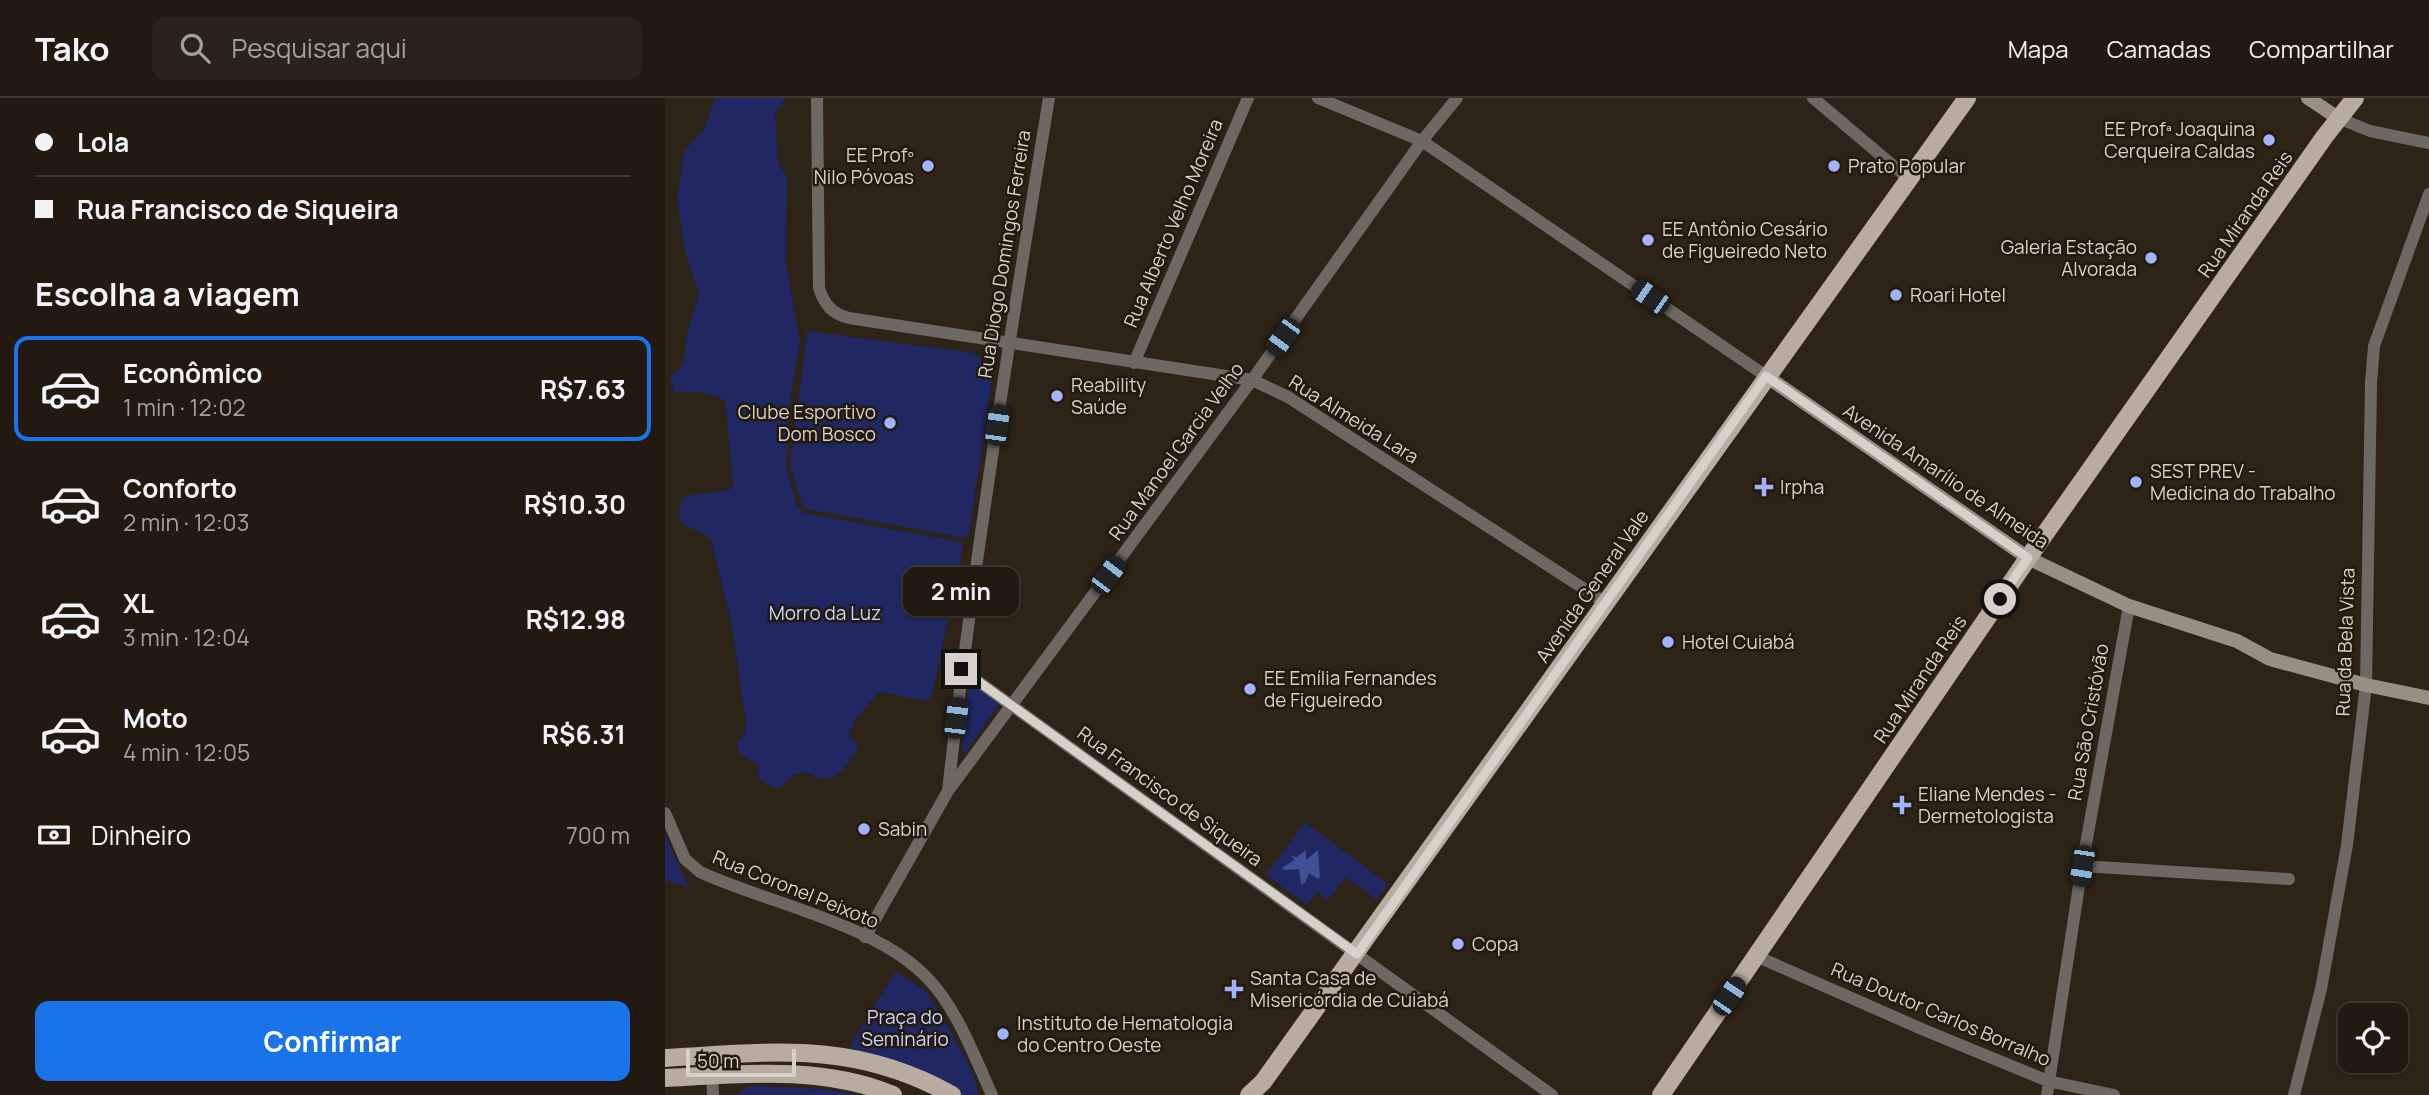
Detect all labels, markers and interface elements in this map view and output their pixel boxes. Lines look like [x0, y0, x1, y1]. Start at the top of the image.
search box [152, 17, 642, 80]
text: Tako [35, 26, 110, 71]
icon: search [176, 29, 214, 67]
text: Pesquisar aqui [232, 30, 407, 66]
text: Mapa [2008, 32, 2069, 65]
text: Camadas [2107, 32, 2211, 65]
text: Compartilhar [2249, 32, 2394, 65]
street label: Rua Alberto Velho Moreira [1117, 115, 1229, 331]
place label: EE Profª Joaquina Cerqueira Caldas [2104, 116, 2255, 164]
text: Lola [77, 124, 129, 160]
street label: Rua Diogo Domingos Ferreira [972, 128, 1036, 380]
marker: EE Profª Joaquina Cerqueira Caldas [2261, 132, 2277, 148]
place label: EE Profº Nilo Póvoas [814, 142, 914, 190]
street label: Rua Miranda Reis [2192, 145, 2299, 283]
place label: Prato Popular [1848, 153, 1966, 179]
marker: EE Profº Nilo Póvoas [920, 158, 936, 174]
marker: Prato Popular [1826, 158, 1842, 174]
text: Rua Francisco de Siqueira [77, 191, 399, 227]
place label: EE Antônio Cesário de Figueiredo Neto [1662, 216, 1828, 264]
marker: EE Antônio Cesário de Figueiredo Neto [1640, 232, 1656, 248]
place label: Galeria Estação Alvorada [2001, 234, 2137, 282]
marker: Galeria Estação Alvorada [2143, 250, 2159, 266]
text: Escolha a viagem [35, 272, 300, 316]
car [1627, 276, 1674, 318]
place label: Roari Hotel [1910, 282, 2006, 308]
marker: Roari Hotel [1888, 287, 1904, 303]
car [1263, 314, 1304, 360]
text: Econômico [123, 355, 262, 391]
icon: car [39, 357, 102, 420]
street label: Rua Manoel Garcia Velho [1103, 357, 1249, 545]
street label: Rua Almeida Lara [1284, 369, 1424, 469]
text: R$7.63 [540, 371, 626, 407]
place label: Reability Saúde [1071, 372, 1146, 420]
marker: Reability Saúde [1049, 388, 1065, 404]
text: 1 min · 12:02 [123, 391, 246, 423]
street label: Avenida Amarílio de Almeida [1838, 397, 2054, 555]
place label: Clube Esportivo Dom Bosco [738, 399, 876, 447]
car [984, 403, 1011, 447]
marker: Clube Esportivo Dom Bosco [882, 415, 898, 431]
place label: SEST PREV - Medicina do Trabalho [2150, 458, 2336, 506]
text: Conforto [123, 470, 237, 506]
icon: car [39, 472, 102, 535]
place label: Irpha [1780, 474, 1824, 500]
marker: SEST PREV - Medicina do Trabalho [2128, 474, 2144, 490]
marker: Irpha [1754, 477, 1774, 497]
text: R$10.30 [524, 486, 626, 522]
street label: Avenida General Vale [1529, 504, 1655, 668]
text: 2 min · 12:03 [123, 506, 249, 538]
car [1087, 552, 1130, 598]
street label: Rua da Bela Vista [2329, 567, 2361, 717]
callout: 2 min [903, 568, 1019, 616]
text: 2 min [931, 575, 991, 607]
route start [1984, 583, 2016, 615]
text: XL [123, 585, 154, 621]
icon: car [39, 587, 102, 650]
park label: Morro da Luz [769, 600, 881, 626]
text: R$12.98 [526, 601, 626, 637]
street label: Rua Miranda Reis [1867, 610, 1973, 748]
text: 3 min · 12:04 [123, 621, 250, 653]
place label: Hotel Cuiabá [1682, 629, 1795, 655]
marker: Hotel Cuiabá [1660, 634, 1676, 650]
street label: Rua São Cristóvão [2061, 642, 2115, 802]
route end [945, 653, 977, 685]
place label: EE Emília Fernandes de Figueiredo [1264, 665, 1437, 713]
marker: EE Emília Fernandes de Figueiredo [1242, 681, 1258, 697]
car [944, 696, 969, 740]
text: Moto [123, 700, 188, 736]
icon: car [39, 702, 102, 765]
text: R$6.31 [542, 716, 626, 752]
street label: Rua Francisco de Siqueira [1072, 720, 1268, 872]
text: 4 min · 12:05 [123, 736, 250, 768]
place label: Eliane Mendes - Dermetologista [1918, 781, 2057, 829]
marker: Eliane Mendes - Dermetologista [1892, 795, 1912, 815]
icon: cash [35, 816, 73, 854]
place label: Sabin [878, 816, 927, 842]
text: Dinheiro [91, 817, 191, 853]
text: 700 m [566, 819, 630, 851]
marker: Sabin [856, 821, 872, 837]
street label: Rua Coronel Peixoto [709, 844, 883, 934]
car [2069, 844, 2096, 888]
place label: Copa [1472, 931, 1519, 957]
marker: Copa [1450, 936, 1466, 952]
street label: Rua Doutor Carlos Borralho [1827, 956, 2055, 1072]
place label: Santa Casa de Misericórdia de Cuiabá [1250, 965, 1449, 1013]
car [1709, 973, 1750, 1019]
marker: Santa Casa de Misericórdia de Cuiabá [1224, 979, 1244, 999]
button: Confirmar [35, 1001, 630, 1081]
map controls [2338, 1003, 2408, 1073]
button: locate [2338, 1003, 2408, 1073]
park label: Praça do Seminário [861, 1004, 949, 1052]
place label: Instituto de Hematologia do Centro Oeste [1017, 1010, 1233, 1058]
marker: Instituto de Hematologia do Centro Oeste [995, 1026, 1011, 1042]
scale bar [686, 1046, 796, 1078]
text: 50 m [697, 1048, 739, 1074]

